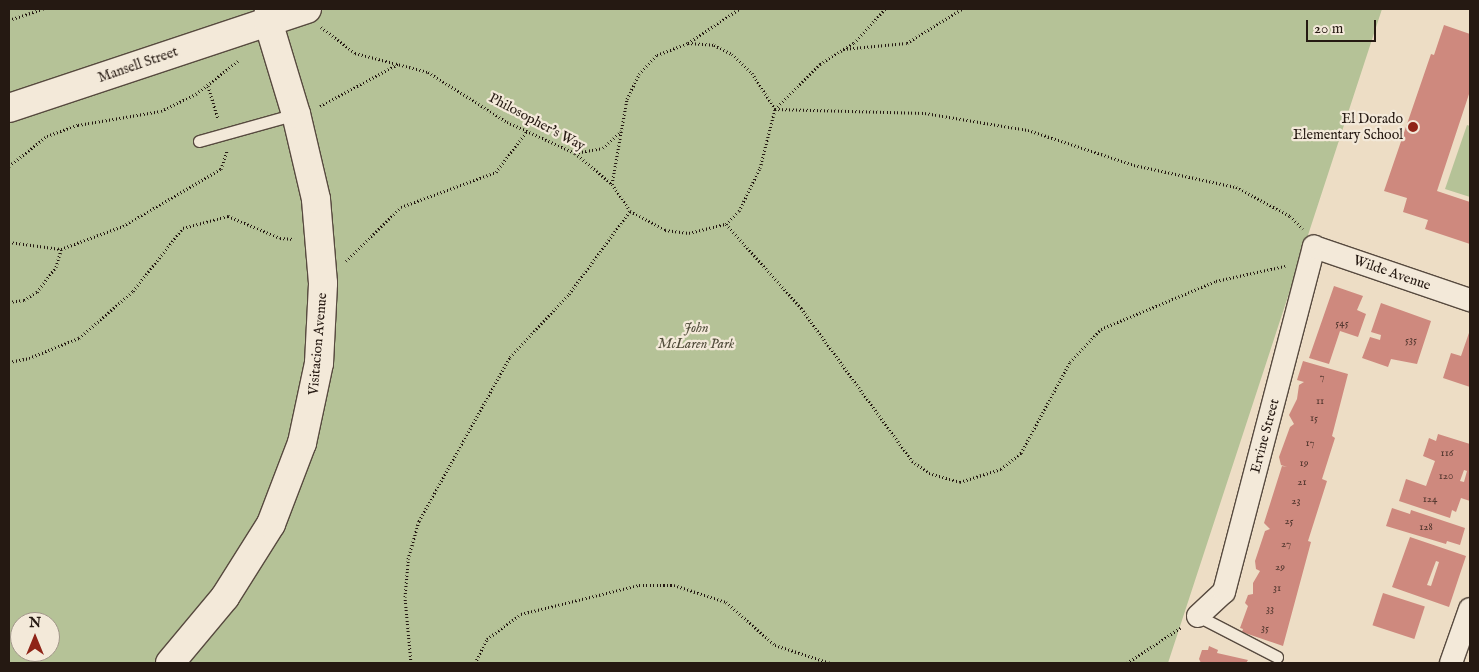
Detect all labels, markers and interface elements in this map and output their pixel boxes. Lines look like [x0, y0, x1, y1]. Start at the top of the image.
scale bar [1309, 10, 1379, 42]
text: 20 m [1314, 19, 1343, 38]
street label: Mansell Street [96, 43, 180, 87]
street label: Philosopher's Way [486, 90, 588, 154]
place label: El Dorado Elementary School [1293, 111, 1403, 144]
marker: El Dorado Elementary School [1407, 121, 1419, 133]
street label: Wilde Avenue [1351, 252, 1433, 294]
street label: Visitacion Avenue [305, 292, 331, 396]
house number: 545 [1335, 316, 1349, 330]
park label: John McLaren Park [658, 320, 734, 352]
house number: 535 [1405, 333, 1417, 347]
house number: 7 [1319, 370, 1325, 384]
house number: 11 [1316, 394, 1324, 408]
street label: Ervine Street [1247, 397, 1283, 475]
house number: 15 [1310, 411, 1318, 425]
house number: 17 [1305, 436, 1315, 450]
house number: 116 [1441, 446, 1453, 460]
house number: 19 [1300, 456, 1308, 470]
house number: 120 [1439, 469, 1453, 483]
house number: 21 [1297, 475, 1307, 489]
house number: 124 [1423, 492, 1437, 506]
house number: 23 [1291, 494, 1301, 508]
house number: 25 [1284, 514, 1294, 528]
house number: 128 [1419, 520, 1433, 534]
house number: 27 [1281, 537, 1291, 551]
house number: 29 [1275, 560, 1285, 574]
house number: 31 [1273, 581, 1281, 595]
house number: 33 [1266, 602, 1274, 616]
north arrow [10, 612, 60, 662]
text: N [29, 614, 41, 632]
house number: 35 [1261, 621, 1269, 635]

